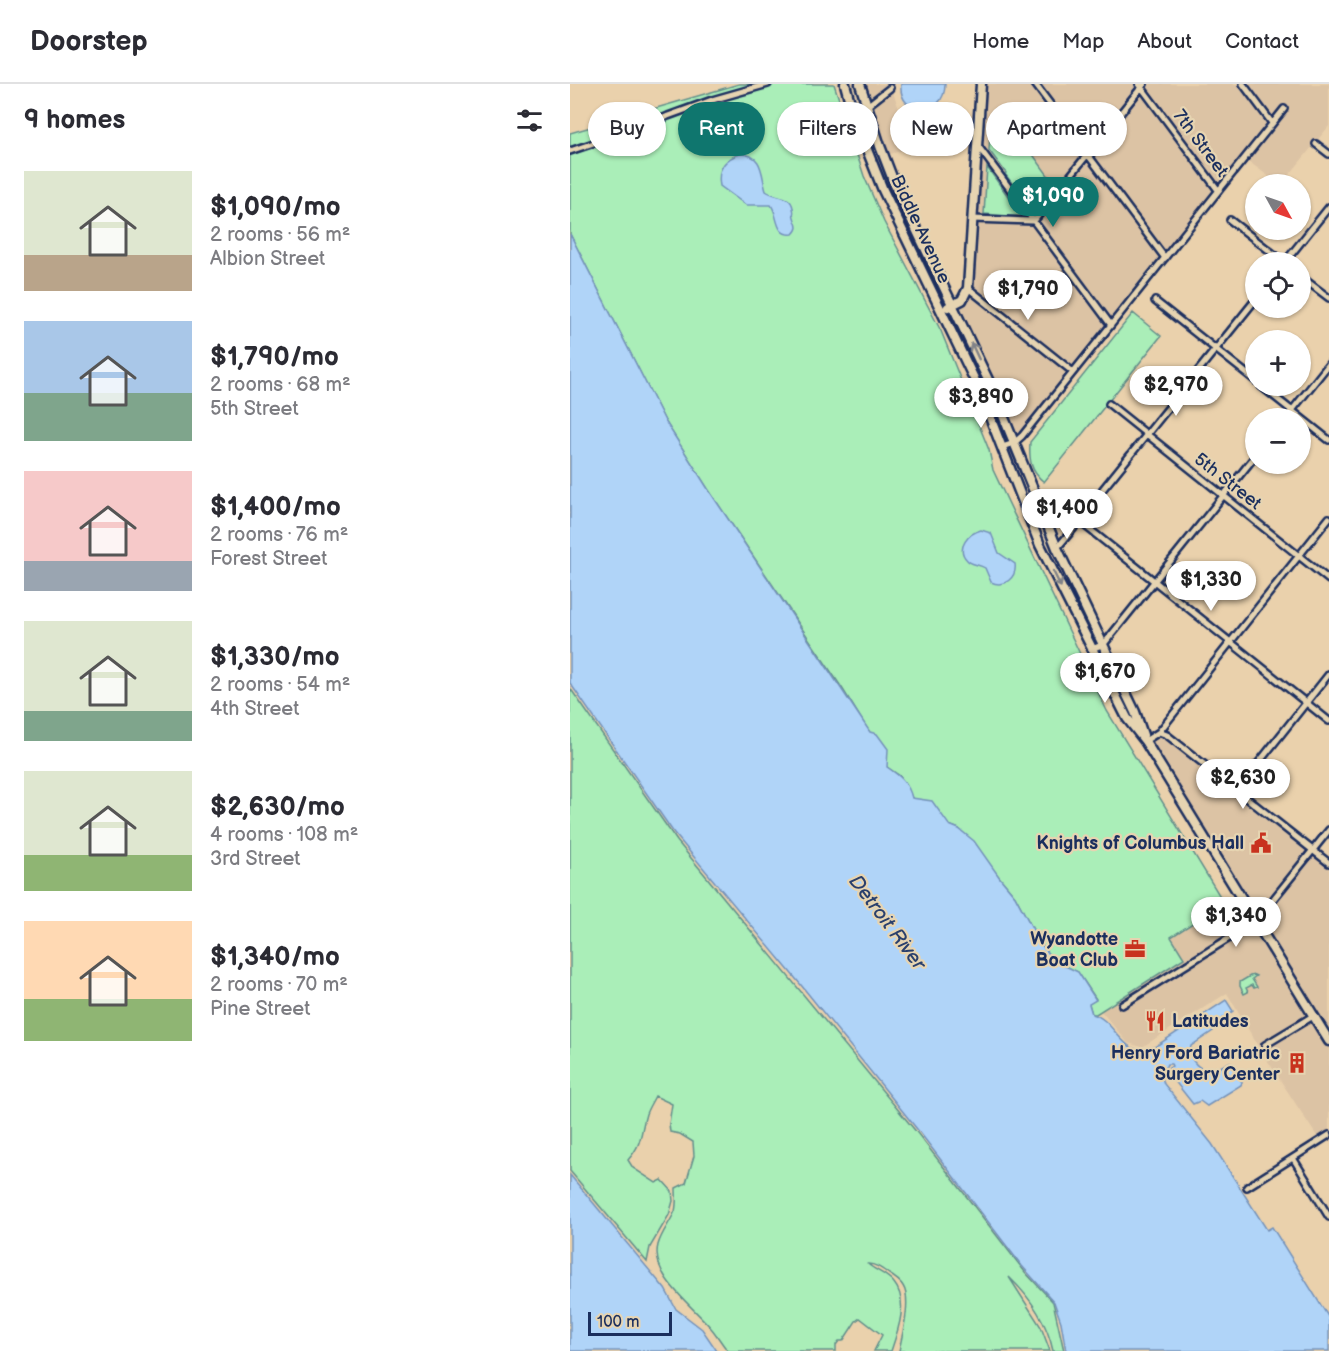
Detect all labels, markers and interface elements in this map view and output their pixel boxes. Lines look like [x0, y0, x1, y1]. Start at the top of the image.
text: Doorstep [30, 25, 147, 58]
text: Home [972, 29, 1029, 54]
text: Map [1062, 29, 1104, 54]
text: About [1137, 29, 1192, 54]
text: Contact [1225, 29, 1299, 54]
chip: Buy [588, 102, 666, 156]
chip: Rent [678, 102, 765, 156]
chip: Filters [777, 102, 878, 156]
chip: New [890, 102, 974, 156]
chip: Apartment [986, 102, 1127, 156]
icon: filters [513, 104, 546, 137]
text: 9 homes [24, 105, 125, 136]
street label: 7th Street [1169, 106, 1233, 181]
street label: Biddle Avenue [886, 172, 955, 287]
north arrow [1245, 174, 1311, 240]
map controls [1245, 174, 1311, 474]
pin: $1,090 [1004, 177, 1102, 228]
text: $1,090 [1022, 184, 1084, 208]
text: $1,090/mo [210, 192, 341, 223]
icon: home [72, 195, 144, 267]
text: 2 rooms · 56 m² [210, 223, 350, 247]
text: Albion Street [210, 247, 325, 271]
button: locate [1245, 252, 1311, 318]
pin: $1,790 [979, 270, 1077, 321]
text: $1,790 [997, 277, 1059, 301]
button: + [1245, 330, 1311, 396]
text: $1,790/mo [210, 342, 339, 373]
one-way arrow [968, 342, 980, 360]
icon: home [72, 345, 144, 417]
pin: $2,970 [1127, 366, 1225, 417]
text: 2 rooms · 68 m² [210, 373, 351, 397]
text: $2,970 [1144, 373, 1208, 397]
pin: $3,890 [932, 378, 1030, 429]
text: $3,890 [948, 385, 1014, 409]
text: 5th Street [210, 397, 299, 421]
button: − [1245, 408, 1311, 474]
street label: 5th Street [1190, 449, 1266, 514]
pin: $1,400 [1018, 489, 1116, 540]
text: $1,400/mo [210, 492, 341, 523]
icon: home [72, 495, 144, 567]
text: $1,400 [1036, 496, 1098, 520]
text: 2 rooms · 76 m² [210, 523, 348, 547]
text: Forest Street [210, 547, 327, 571]
pin: $1,330 [1162, 561, 1260, 612]
text: $1,330 [1180, 568, 1242, 592]
one-way arrow [1051, 569, 1063, 587]
text: $1,330/mo [210, 642, 340, 673]
icon: home [72, 645, 144, 717]
pin: $1,670 [1056, 653, 1154, 704]
text: $1,670 [1074, 660, 1136, 684]
text: 2 rooms · 54 m² [210, 673, 350, 697]
text: 4th Street [210, 697, 299, 721]
pin: $2,630 [1194, 759, 1292, 810]
text: $2,630 [1210, 766, 1276, 790]
text: $2,630/mo [210, 792, 345, 823]
icon: home [72, 795, 144, 867]
text: 4 rooms · 108 m² [210, 823, 358, 847]
public building icon: Knights of Columbus Hall [1249, 831, 1273, 855]
place label: Knights of Columbus Hall [1036, 833, 1244, 854]
text: 3rd Street [210, 847, 301, 871]
water label: Detroit River [844, 870, 932, 976]
pin: $1,340 [1187, 897, 1285, 948]
text: $1,340 [1205, 904, 1267, 928]
place label: Wyandotte Boat Club [1030, 929, 1118, 971]
office icon: Wyandotte Boat Club [1123, 937, 1147, 961]
text: $1,340/mo [210, 942, 340, 973]
icon: home [72, 945, 144, 1017]
text: 2 rooms · 70 m² [210, 973, 348, 997]
text: Pine Street [210, 997, 310, 1021]
restaurant icon: Latitudes [1143, 1009, 1167, 1033]
place label: Latitudes [1172, 1011, 1249, 1032]
place label: Henry Ford Bariatric Surgery Center [1111, 1043, 1281, 1085]
building icon: Henry Ford Bariatric Surgery Center [1285, 1051, 1309, 1075]
scale bar [588, 1309, 672, 1336]
text: 100 m [597, 1313, 640, 1332]

